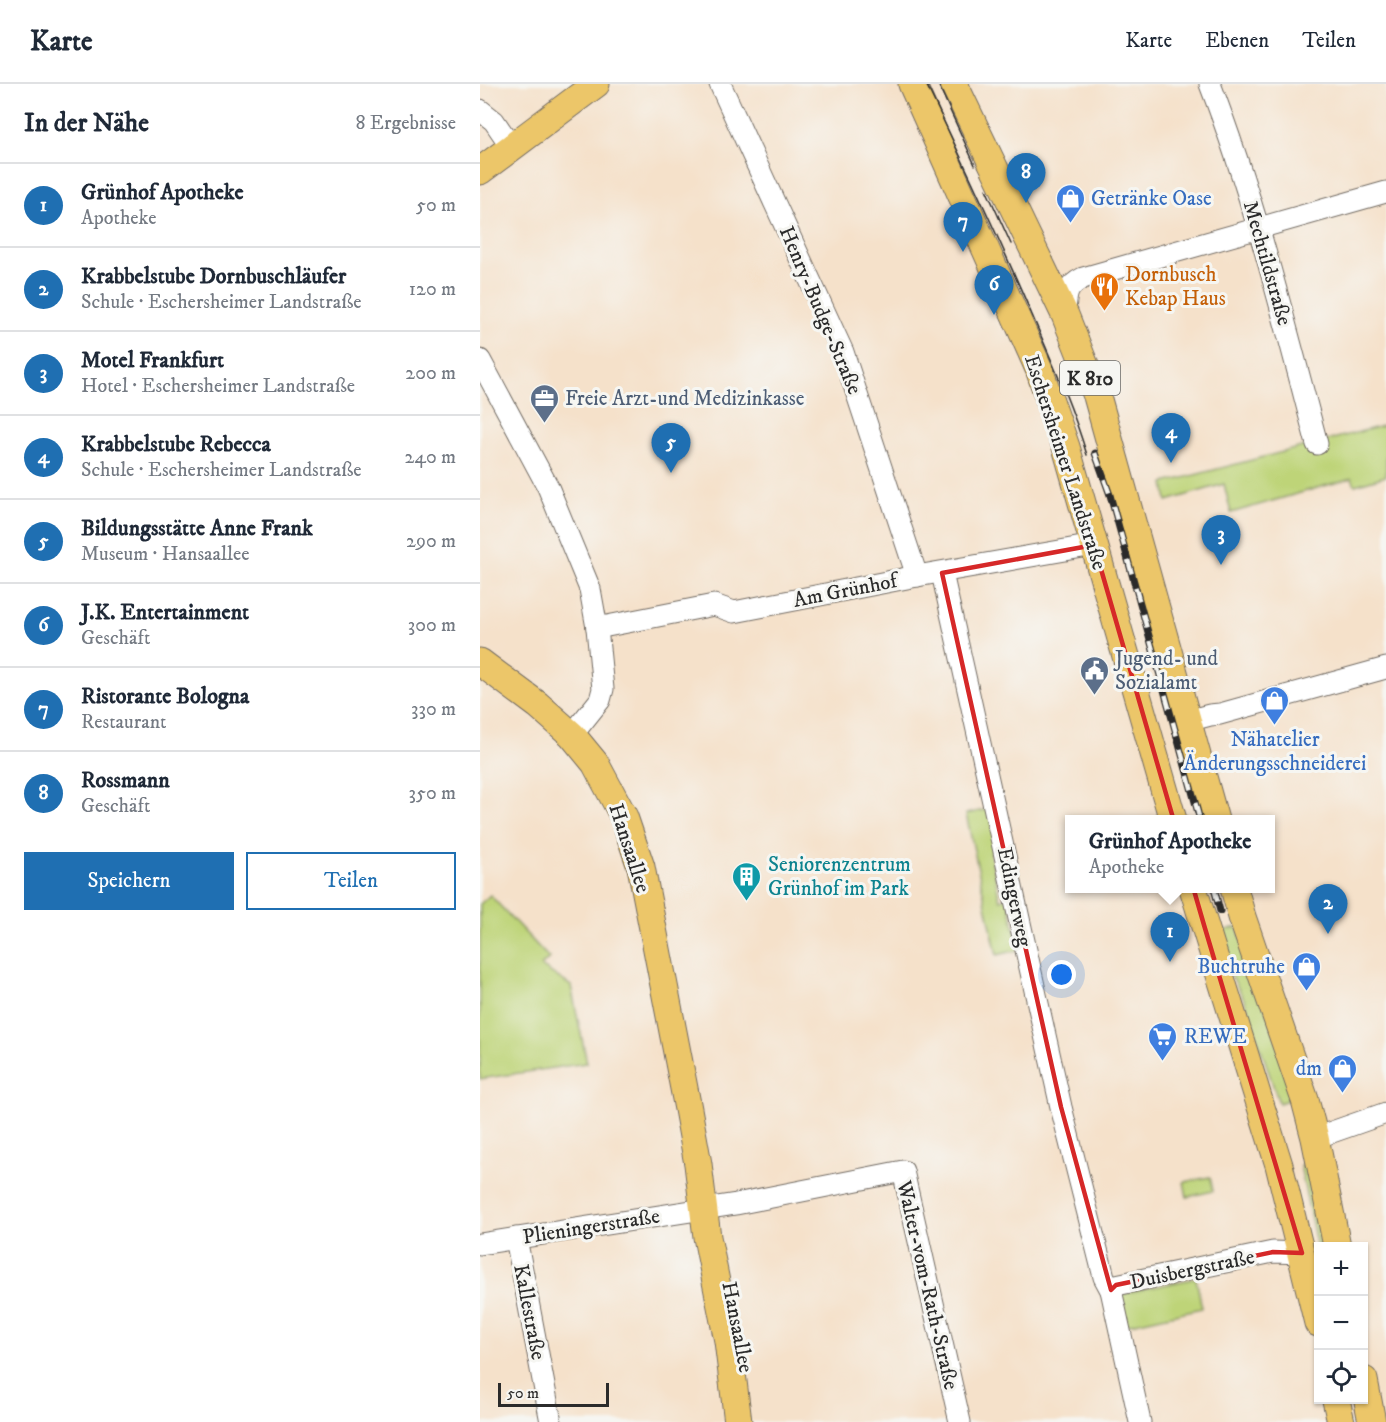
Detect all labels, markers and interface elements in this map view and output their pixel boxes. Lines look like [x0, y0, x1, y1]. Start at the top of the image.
text: Karte [30, 24, 93, 59]
text: Karte [1125, 28, 1172, 54]
text: Ebenen [1205, 28, 1269, 54]
text: Teilen [1302, 28, 1356, 54]
text: In der Nähe [24, 107, 149, 140]
text: 8 Ergebnisse [356, 111, 456, 136]
pin: 8 [1006, 154, 1046, 203]
text: Grünhof Apotheke [81, 179, 244, 206]
shop icon: Getränke Oase [1054, 182, 1086, 224]
place label: Getränke Oase [1091, 186, 1212, 212]
text: 1 [40, 193, 47, 218]
text: 50 m [416, 193, 456, 218]
street label: Mechtildstraße [1237, 198, 1297, 329]
pin: 7 [944, 202, 982, 252]
text: Apotheke [81, 206, 157, 231]
street label: Henry-Budge-Straße [773, 222, 867, 399]
place label: Dornbusch Kebap Haus [1125, 262, 1226, 312]
text: Krabbelstube Dornbuschläufer [81, 263, 346, 290]
pin: 6 [974, 266, 1014, 315]
restaurant icon: Dornbusch Kebap Haus [1088, 270, 1120, 312]
text: 2 [39, 277, 48, 302]
text: 120 m [409, 277, 456, 302]
text: Schule · Eschersheimer Landstraße [81, 290, 362, 315]
text: Motel Frankfurt [81, 347, 224, 374]
street label: Eschersheimer Landstraße [1018, 352, 1112, 573]
text: 3 [40, 361, 47, 386]
text: 200 m [405, 361, 456, 386]
road number: K 810 [1060, 361, 1120, 395]
text: Hotel · Eschersheimer Landstraße [81, 374, 355, 399]
office icon: Freie Arzt-und Medizinkasse [528, 382, 560, 424]
place label: Freie Arzt-und Medizinkasse [565, 386, 805, 412]
pin: 4 [1152, 414, 1190, 463]
pin: 5 [652, 424, 690, 473]
text: Krabbelstube Rebecca [81, 431, 271, 458]
text: 4 [38, 445, 49, 470]
text: 240 m [405, 445, 456, 470]
text: Schule · Eschersheimer Landstraße [81, 458, 362, 483]
text: Bildungsstätte Anne Frank [81, 515, 313, 542]
pin: 3 [1202, 516, 1240, 565]
text: 5 [39, 529, 48, 554]
text: 290 m [406, 529, 456, 554]
text: Museum · Hansaallee [81, 542, 250, 567]
street label: Am Grünhof [791, 568, 902, 614]
text: J.K. Entertainment [81, 599, 249, 626]
text: 6 [38, 613, 49, 638]
text: 300 m [408, 613, 456, 638]
text: Geschäft [81, 626, 150, 651]
place label: Jugend- und Sozialamt [1113, 646, 1218, 696]
public building icon: Jugend- und Sozialamt [1078, 654, 1110, 696]
text: Ristorante Bologna [81, 683, 249, 710]
shop icon: Nähatelier Änderungsschneiderei [1259, 684, 1291, 726]
text: 7 [38, 697, 49, 722]
text: 330 m [411, 697, 456, 722]
text: Restaurant [81, 710, 166, 735]
place label: Nähatelier Änderungsschneiderei [1184, 727, 1366, 777]
text: Rossmann [81, 767, 170, 794]
text: 8 [38, 781, 49, 806]
text: 350 m [409, 781, 456, 806]
text: Geschäft [81, 794, 150, 819]
street label: Hansaallee [602, 800, 656, 897]
popup [1065, 815, 1275, 893]
text: Grünhof Apotheke [1089, 828, 1251, 855]
street label: Edingerweg [991, 845, 1037, 950]
button: Speichern [24, 852, 234, 910]
button: Teilen [246, 852, 456, 910]
place label: Seniorenzentrum Grünhof im Park [768, 852, 911, 902]
text: Apotheke [1089, 855, 1164, 880]
building icon: Seniorenzentrum Grünhof im Park [731, 860, 763, 902]
pin: 2 [1308, 884, 1348, 934]
pin: 1 [1150, 912, 1190, 962]
shop icon: Buchtruhe [1290, 950, 1322, 992]
place label: Buchtruhe [1197, 954, 1285, 980]
your location [1047, 960, 1076, 989]
supermarket icon: REWE [1147, 1020, 1179, 1062]
place label: REWE [1184, 1024, 1247, 1050]
shop icon: dm [1327, 1052, 1359, 1094]
place label: dm [1296, 1056, 1322, 1082]
street label: Walter-vom-Rath-Straße [890, 1177, 964, 1392]
street label: Plieningerstraße [521, 1203, 662, 1251]
map controls [1314, 1242, 1368, 1404]
button: + [1314, 1242, 1368, 1296]
street label: Duisbergstraße [1128, 1244, 1257, 1296]
street label: Kallestraße [507, 1262, 551, 1362]
street label: Hansaallee [715, 1279, 759, 1375]
button: − [1314, 1296, 1368, 1350]
button: locate [1314, 1350, 1368, 1404]
scale bar [498, 1380, 609, 1408]
text: 50 m [507, 1383, 539, 1403]

